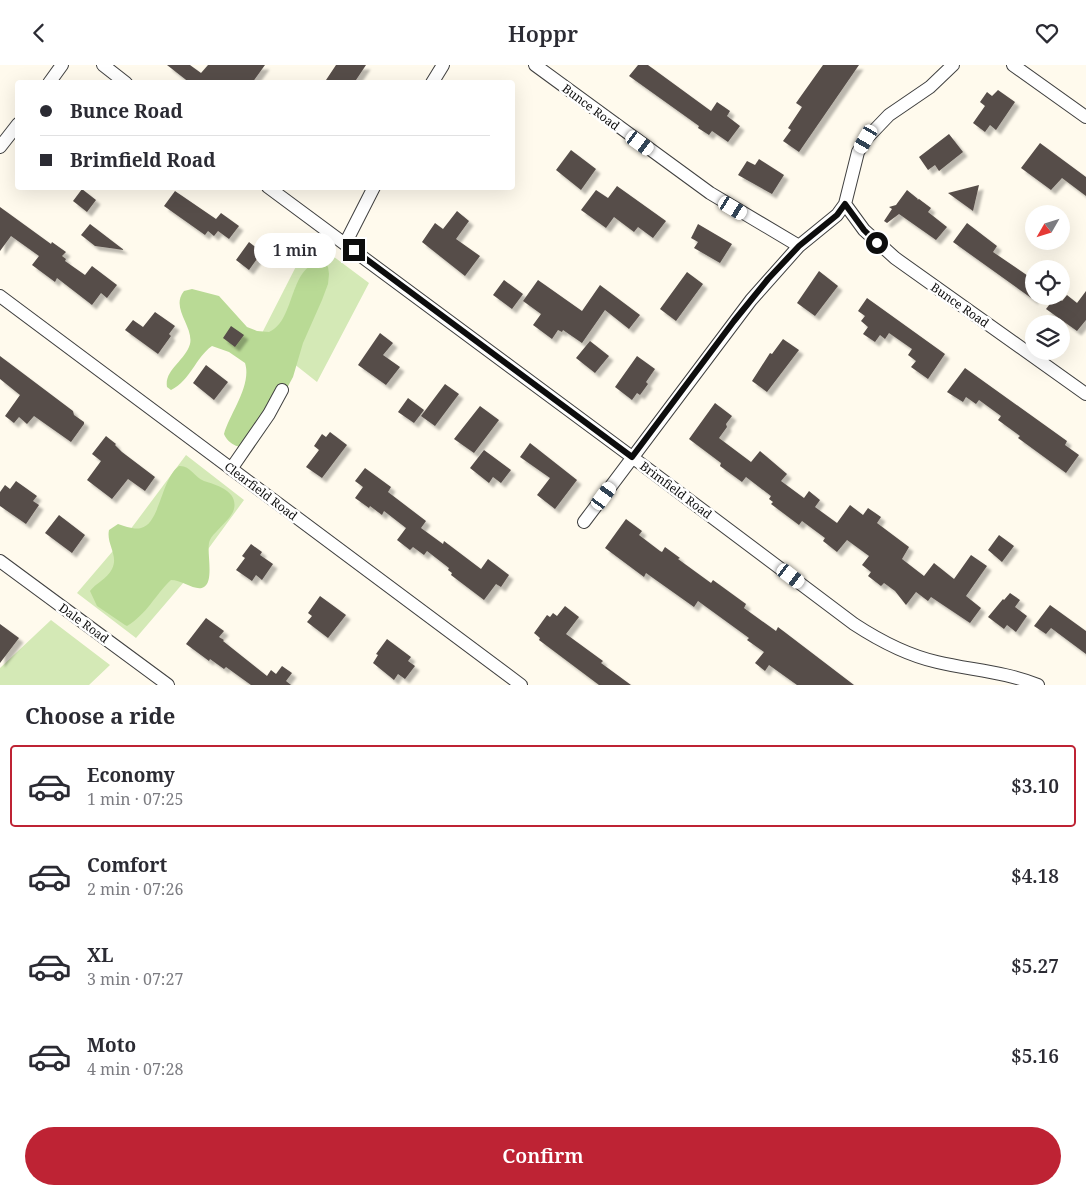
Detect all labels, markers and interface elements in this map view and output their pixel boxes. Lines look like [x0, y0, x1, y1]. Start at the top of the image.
text: Hoppr [508, 18, 578, 48]
icon: back [25, 19, 53, 47]
icon: heart [1033, 19, 1061, 47]
street label: Bunce Road [559, 80, 624, 135]
text: Bunce Road [70, 98, 183, 124]
car [852, 122, 879, 156]
car [623, 128, 656, 158]
text: Brimfield Road [70, 147, 216, 173]
car [716, 194, 749, 222]
north arrow [1025, 205, 1070, 250]
map controls [1025, 205, 1070, 360]
route start [866, 232, 888, 254]
callout: 1 min [254, 233, 336, 267]
text: 1 min [273, 239, 317, 261]
route end [343, 239, 365, 261]
button: locate [1025, 260, 1070, 305]
street label: Bunce Road [927, 279, 993, 332]
button: layers [1025, 315, 1070, 360]
street label: Brimfield Road [636, 457, 716, 523]
street label: Clearfield Road [221, 458, 302, 524]
car [589, 479, 618, 513]
car [774, 561, 807, 591]
street label: Dale Road [56, 599, 113, 647]
text: Choose a ride [25, 700, 175, 730]
text: Economy [87, 762, 175, 788]
icon: car [27, 764, 72, 809]
text: $3.10 [1011, 773, 1059, 799]
text: 1 min · 07:25 [87, 788, 183, 810]
text: Comfort [87, 852, 167, 878]
icon: car [27, 854, 72, 899]
text: $4.18 [1011, 863, 1059, 889]
text: 2 min · 07:26 [87, 878, 183, 900]
text: XL [87, 942, 113, 968]
icon: car [27, 944, 72, 989]
text: $5.27 [1011, 953, 1059, 979]
text: 3 min · 07:27 [87, 968, 183, 990]
text: Moto [87, 1032, 136, 1058]
icon: car [27, 1034, 72, 1079]
text: $5.16 [1011, 1043, 1059, 1069]
text: 4 min · 07:28 [87, 1058, 183, 1080]
button: Confirm [25, 1127, 1061, 1185]

